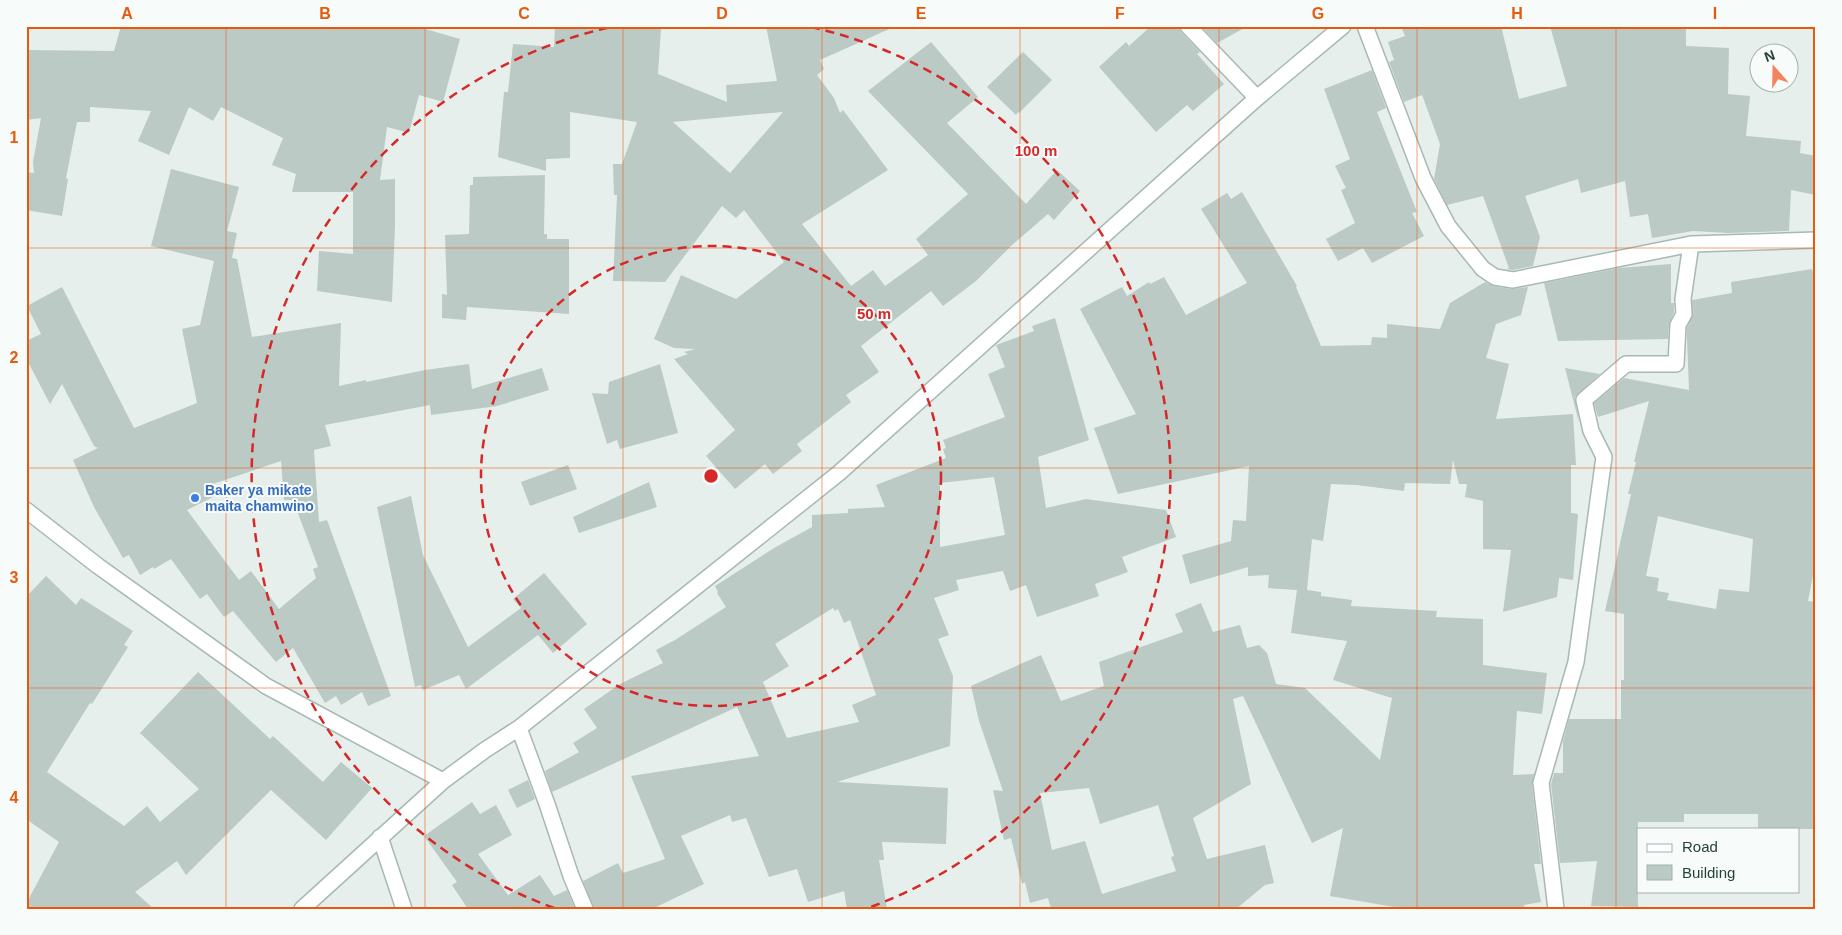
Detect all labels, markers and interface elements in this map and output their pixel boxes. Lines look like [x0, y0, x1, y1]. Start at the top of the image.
text: A [121, 5, 133, 22]
text: B [319, 5, 331, 22]
text: C [518, 5, 530, 22]
text: D [716, 5, 728, 22]
text: E [916, 5, 927, 22]
text: F [1115, 5, 1125, 22]
text: G [1312, 5, 1324, 22]
text: H [1511, 5, 1523, 22]
text: I [1713, 5, 1717, 22]
north arrow [1750, 42, 1800, 92]
text: N [1762, 47, 1777, 65]
text: 1 [10, 129, 19, 146]
text: 100 m [1015, 142, 1057, 159]
text: 50 m [857, 305, 891, 322]
text: 2 [10, 349, 19, 366]
centre of rings [702, 467, 720, 485]
place label: Baker ya mikate maita chamwino [205, 482, 314, 514]
marker: Baker ya mikate maita chamwino [189, 492, 201, 504]
text: 3 [10, 569, 19, 586]
text: 4 [10, 789, 19, 806]
legend [1637, 828, 1800, 892]
text: Road [1682, 838, 1718, 855]
text: Building [1682, 864, 1735, 881]

